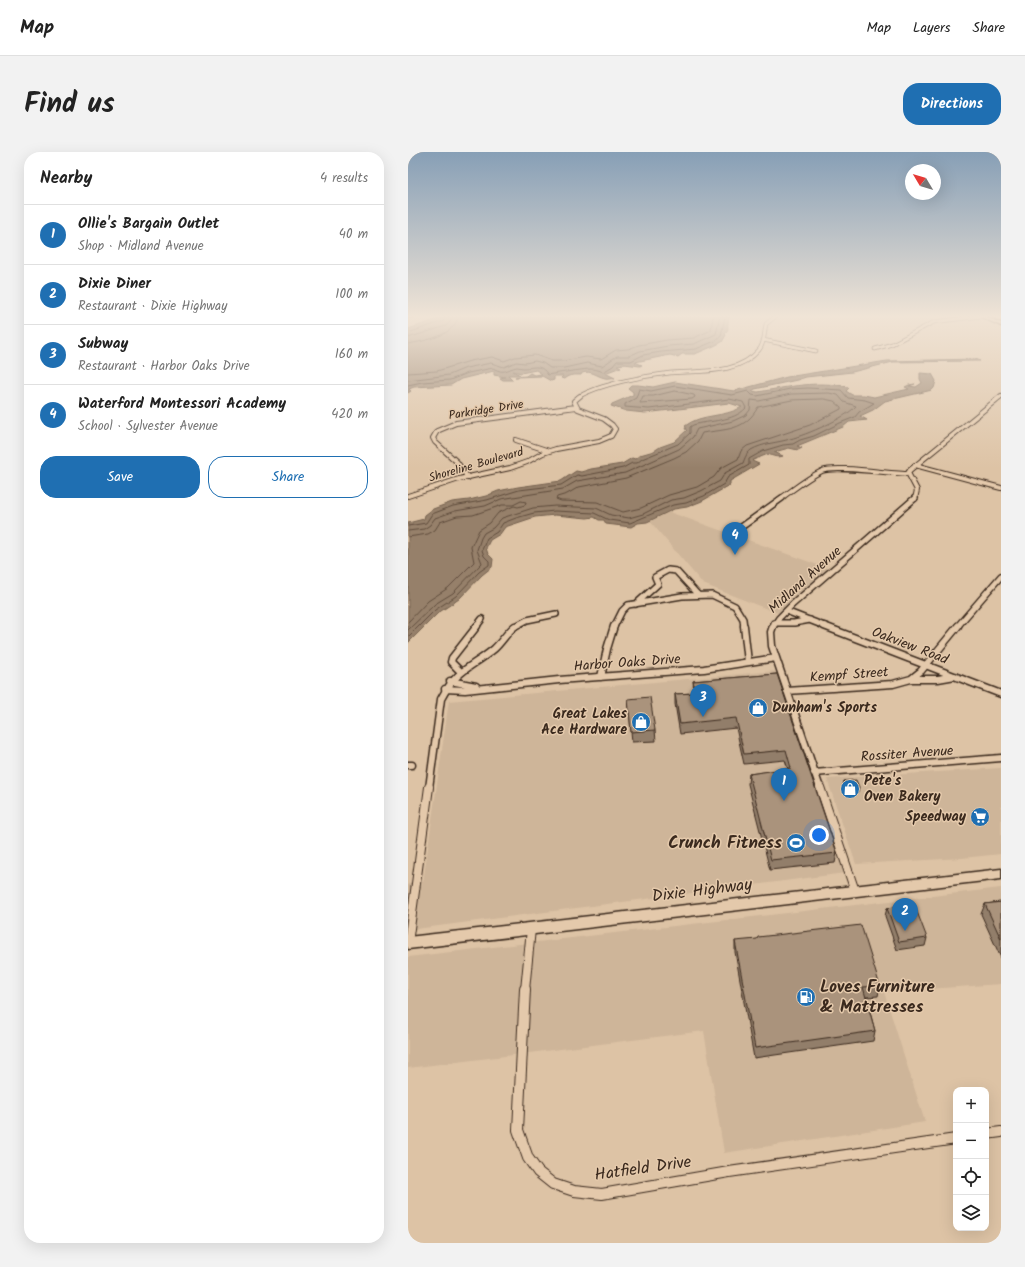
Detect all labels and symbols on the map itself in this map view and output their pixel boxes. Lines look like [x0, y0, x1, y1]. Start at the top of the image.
north arrow [905, 164, 941, 200]
street label: Parkridge Drive [447, 395, 525, 425]
street label: Shoreline Boulevard [426, 442, 527, 488]
pin: 4 [722, 522, 748, 555]
street label: Midland Avenue [763, 540, 847, 619]
street label: Oakview Road [869, 621, 952, 671]
street label: Harbor Oaks Drive [573, 648, 682, 678]
street label: Kempf Street [809, 661, 890, 689]
pin: 3 [690, 684, 716, 717]
shop icon: Dunham's Sports [747, 697, 769, 719]
place label: Dunham's Sports [772, 697, 877, 719]
place label: Great Lakes Ace Hardware [541, 703, 627, 741]
shop icon: Great Lakes Ace Hardware [630, 711, 652, 733]
street label: Rossiter Avenue [860, 740, 955, 768]
pin: 1 [771, 768, 797, 801]
place label: Pete's Oven Bakery [864, 770, 941, 808]
shop icon: Pete's Oven Bakery [839, 778, 861, 800]
place label: Speedway [905, 806, 967, 828]
supermarket icon: Speedway [969, 806, 991, 828]
your location [809, 825, 829, 845]
place label: Crunch Fitness [668, 830, 782, 857]
sports icon: Crunch Fitness [785, 832, 807, 854]
street label: Dixie Highway [650, 871, 755, 911]
pin: 2 [892, 898, 918, 931]
place label: Loves Furniture & Mattresses [820, 974, 936, 1021]
fuel station icon: Loves Furniture & Mattresses [795, 986, 817, 1008]
street label: Hatfield Drive [593, 1149, 693, 1189]

